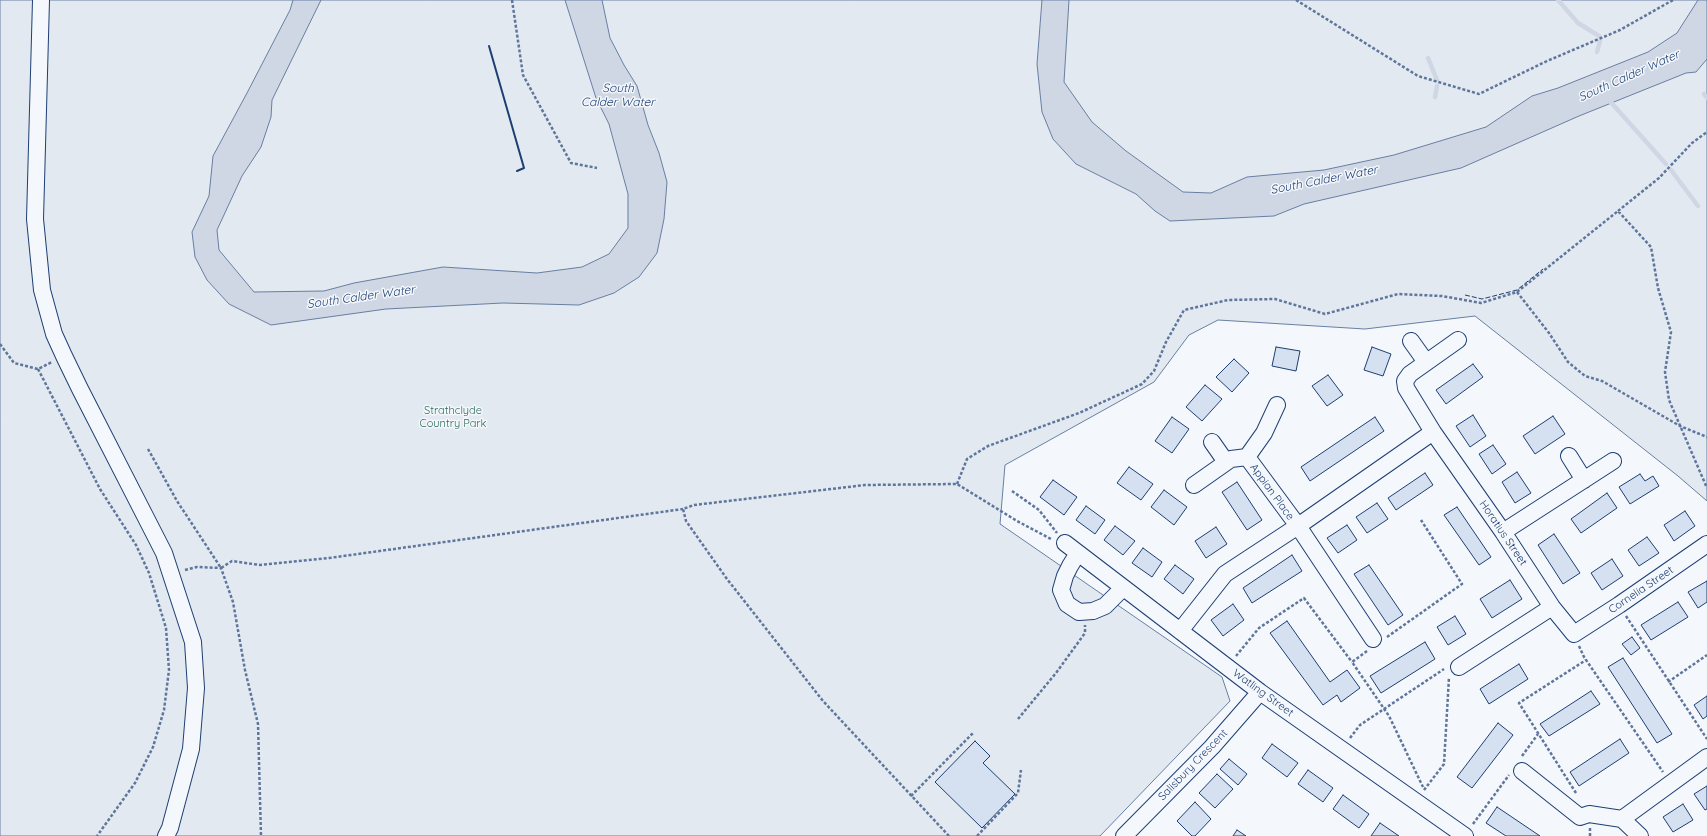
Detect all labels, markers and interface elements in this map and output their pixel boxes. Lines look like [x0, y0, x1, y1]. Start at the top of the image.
water label: South Calder Water [1576, 47, 1682, 105]
water label: South Calder Water [581, 81, 655, 109]
water label: South Calder Water [1269, 163, 1379, 197]
water label: South Calder Water [306, 282, 416, 312]
park label: Strathclyde Country Park [420, 404, 486, 430]
street label: Appian Place [1247, 461, 1297, 523]
street label: Horatius Street [1476, 498, 1530, 568]
street label: Cornelia Street [1606, 563, 1676, 617]
street label: Watling Street [1230, 666, 1296, 720]
street label: Salisbury Crescent [1156, 727, 1230, 803]

